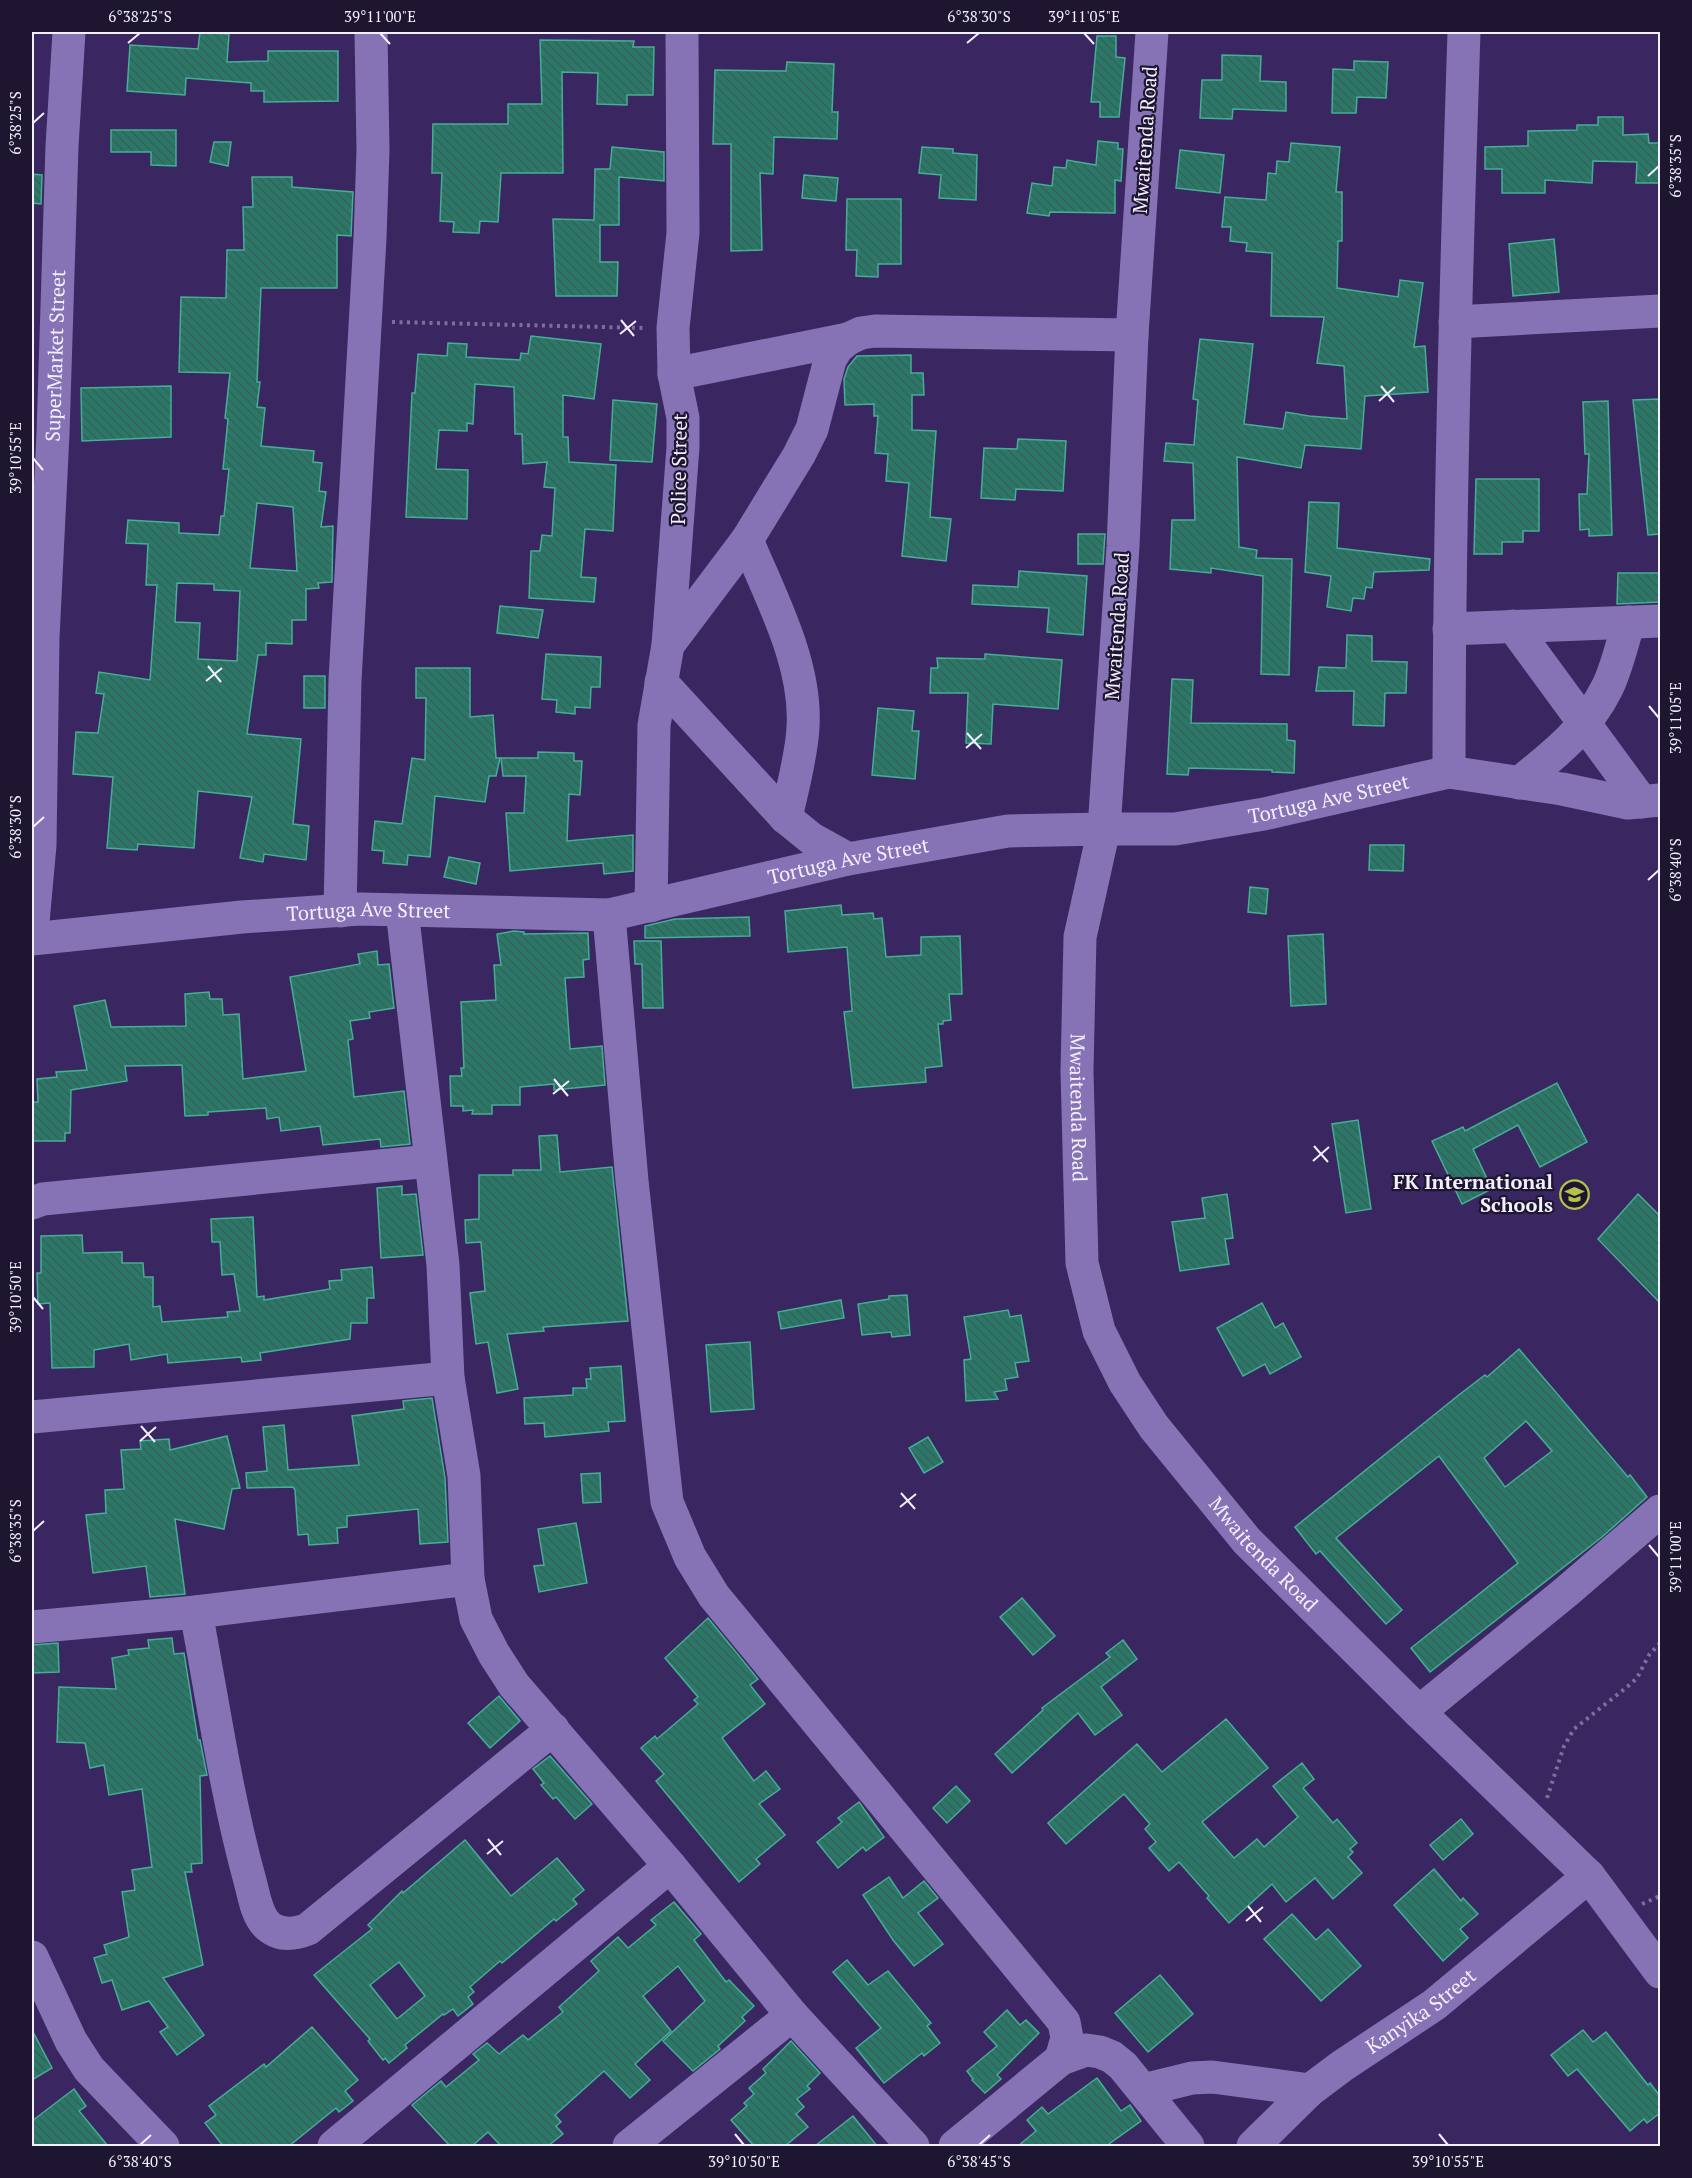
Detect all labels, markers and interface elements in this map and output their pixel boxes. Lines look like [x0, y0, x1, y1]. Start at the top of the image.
text: 6°38'25"S [108, 6, 172, 26]
text: 39°11'00"E [344, 6, 416, 26]
text: 6°38'30"S [947, 6, 1011, 26]
text: 39°11'05"E [1048, 6, 1120, 26]
street label: Mwaitenda Road [1126, 65, 1163, 215]
text: 6°38'25"S [5, 91, 25, 155]
text: 6°38'35"S [1665, 134, 1685, 198]
street label: SuperMarket Street [39, 269, 71, 442]
street label: Police Street [664, 412, 693, 525]
text: 39°10'55"E [5, 422, 25, 494]
street label: Mwaitenda Road [1098, 551, 1135, 701]
text: 39°11'05"E [1665, 682, 1685, 754]
street label: Tortuga Ave Street [1246, 767, 1412, 829]
text: 6°38'30"S [5, 795, 25, 859]
street label: Tortuga Ave Street [765, 831, 932, 890]
text: 6°38'40"S [1665, 838, 1685, 902]
street label: Tortuga Ave Street [286, 895, 452, 927]
street label: Mwaitenda Road [1064, 1033, 1094, 1182]
place label: FK International Schools [1393, 1168, 1553, 1218]
school or university icon: FK International Schools [1558, 1178, 1590, 1210]
text: 39°10'50"E [5, 1261, 25, 1333]
street label: Mwaitenda Road [1203, 1491, 1324, 1617]
text: 6°38'35"S [5, 1499, 25, 1563]
text: 39°11'00"E [1665, 1521, 1685, 1593]
street label: Kanyika Street [1360, 1962, 1482, 2060]
text: 6°38'40"S [108, 2151, 172, 2171]
text: 39°10'50"E [708, 2151, 780, 2171]
text: 6°38'45"S [947, 2151, 1011, 2171]
text: 39°10'55"E [1412, 2151, 1484, 2171]

